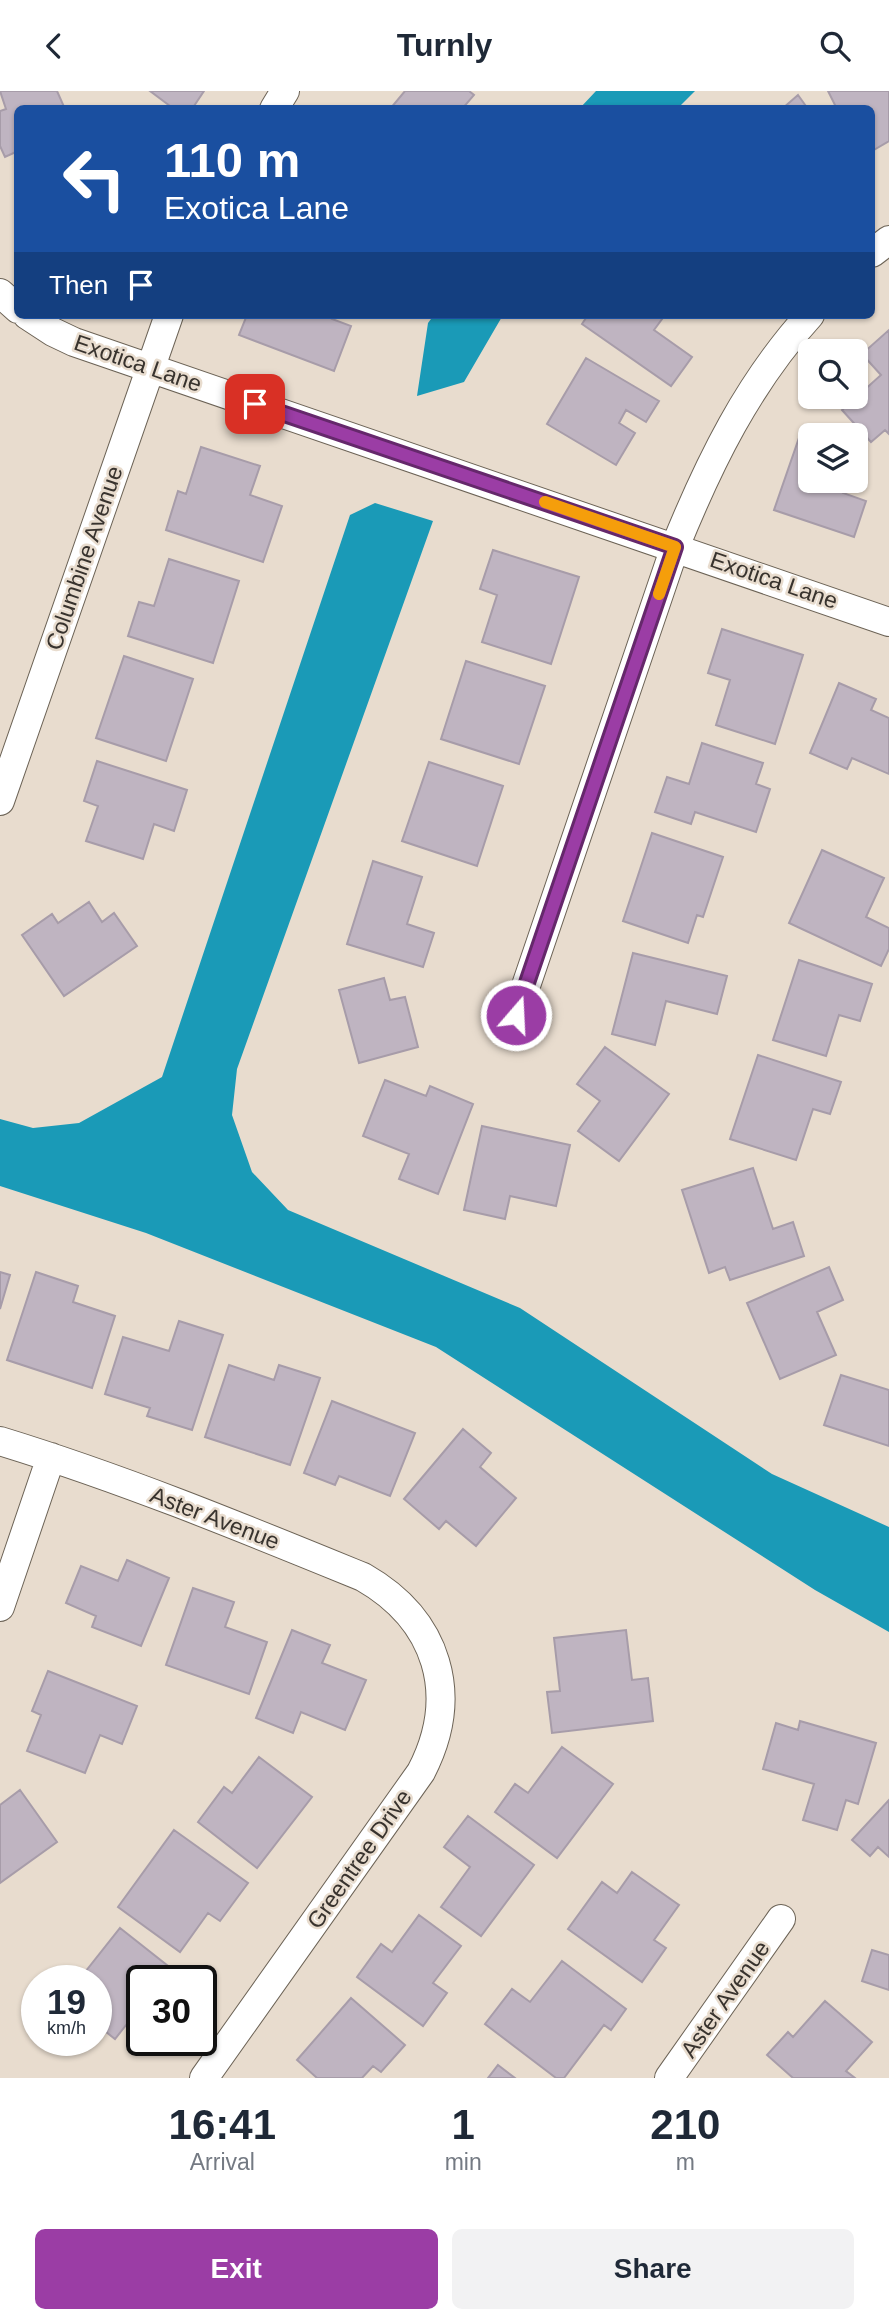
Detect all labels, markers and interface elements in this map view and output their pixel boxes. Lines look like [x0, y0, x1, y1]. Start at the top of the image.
icon: back [35, 27, 73, 65]
text: Turnly [397, 27, 492, 63]
icon: search [816, 27, 854, 65]
icon: left [49, 133, 140, 224]
text: 110 m [164, 133, 300, 187]
text: Exotica Lane [164, 190, 349, 226]
icon: arrive [122, 266, 160, 304]
text: Then [49, 270, 108, 300]
street label: Exotica Lane [71, 329, 205, 397]
map controls [798, 339, 868, 493]
button: search [798, 339, 868, 409]
pin [225, 374, 285, 434]
icon: arrive [236, 385, 274, 423]
button: layers [798, 423, 868, 493]
street label: Columbine Avenue [40, 463, 128, 653]
street label: Exotica Lane [707, 546, 841, 614]
position arrow [479, 978, 553, 1052]
street label: Aster Avenue [147, 1481, 283, 1555]
street label: Greentree Drive [301, 1785, 417, 1933]
street label: Aster Avenue [675, 1936, 775, 2062]
speed limit sign: 30 [126, 1965, 217, 2056]
text: 19 [47, 1982, 86, 2021]
text: km/h [47, 2018, 86, 2038]
text: 16:41 [169, 2101, 276, 2148]
text: 1 [451, 2101, 475, 2148]
text: 210 [650, 2101, 720, 2148]
text: Arrival [190, 2149, 255, 2175]
text: min [445, 2149, 482, 2175]
text: m [676, 2149, 695, 2175]
button: Exit [35, 2229, 438, 2309]
button: Share [452, 2229, 854, 2309]

